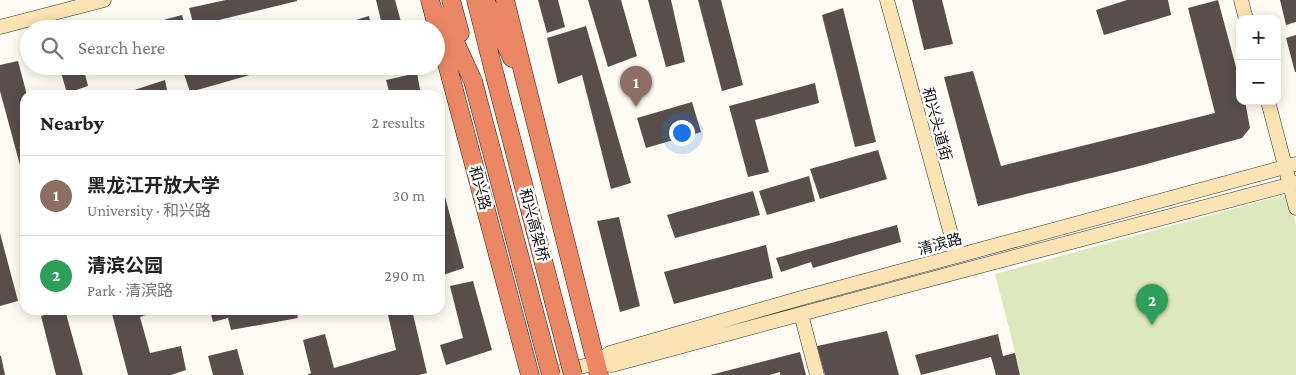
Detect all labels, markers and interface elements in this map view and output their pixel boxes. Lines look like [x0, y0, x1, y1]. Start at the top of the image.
map controls [1236, 15, 1281, 105]
button: + [1236, 15, 1281, 60]
search box [20, 20, 445, 75]
icon: search [38, 34, 66, 62]
text: Search here [78, 37, 165, 58]
button: − [1236, 60, 1281, 105]
pin: 1 [620, 66, 652, 107]
street label: 和兴头道街 [920, 86, 954, 162]
text: Nearby [40, 111, 104, 135]
text: 2 results [372, 114, 425, 131]
your location [669, 120, 695, 146]
street label: 和兴路 [466, 164, 494, 212]
text: 黑龙江开放大学 [87, 175, 220, 196]
text: 1 [53, 187, 59, 204]
text: 30 m [393, 187, 425, 204]
street label: 和兴高架桥 [517, 187, 551, 263]
text: University · 和兴路 [87, 202, 211, 219]
street label: 清滨路 [916, 230, 964, 258]
text: 清滨公园 [87, 255, 163, 276]
text: 2 [52, 267, 60, 284]
text: 290 m [384, 267, 425, 284]
text: Park · 清滨路 [87, 282, 173, 299]
pin: 2 [1136, 284, 1168, 325]

